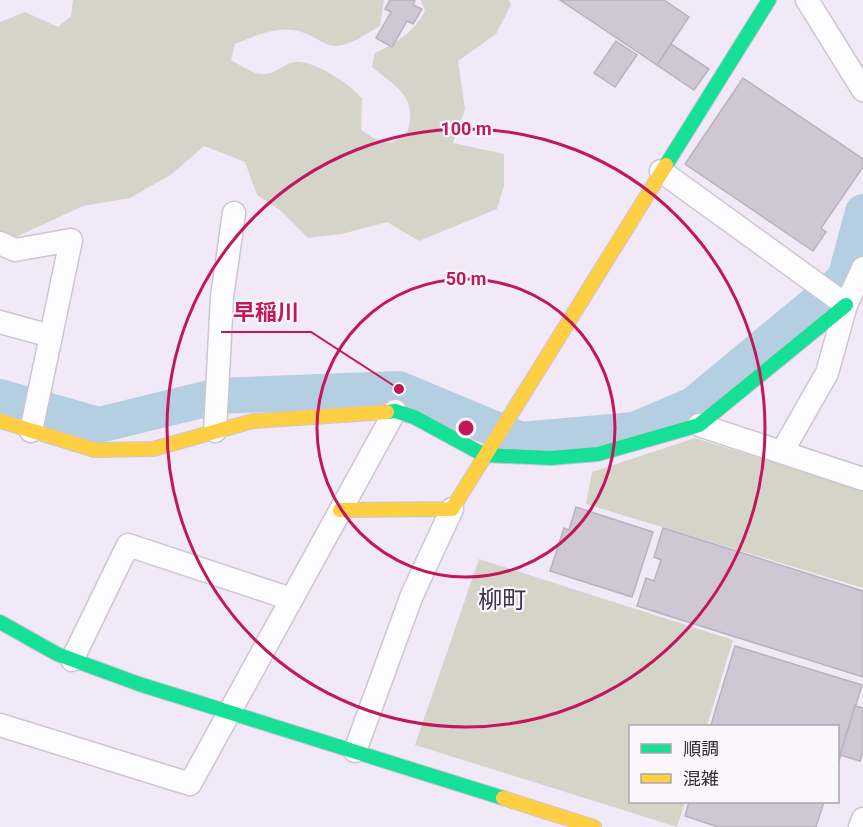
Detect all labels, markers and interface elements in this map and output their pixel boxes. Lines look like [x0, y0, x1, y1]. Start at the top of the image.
text: 100 m [440, 118, 492, 139]
text: 50 m [446, 268, 486, 289]
callout: 早稲川 [221, 292, 311, 332]
text: 早稲川 [233, 300, 299, 325]
centre of rings [456, 418, 476, 438]
district label: 柳町 [478, 586, 526, 614]
legend [629, 725, 839, 803]
text: 順調 [683, 738, 719, 759]
text: 混雑 [683, 768, 719, 789]

